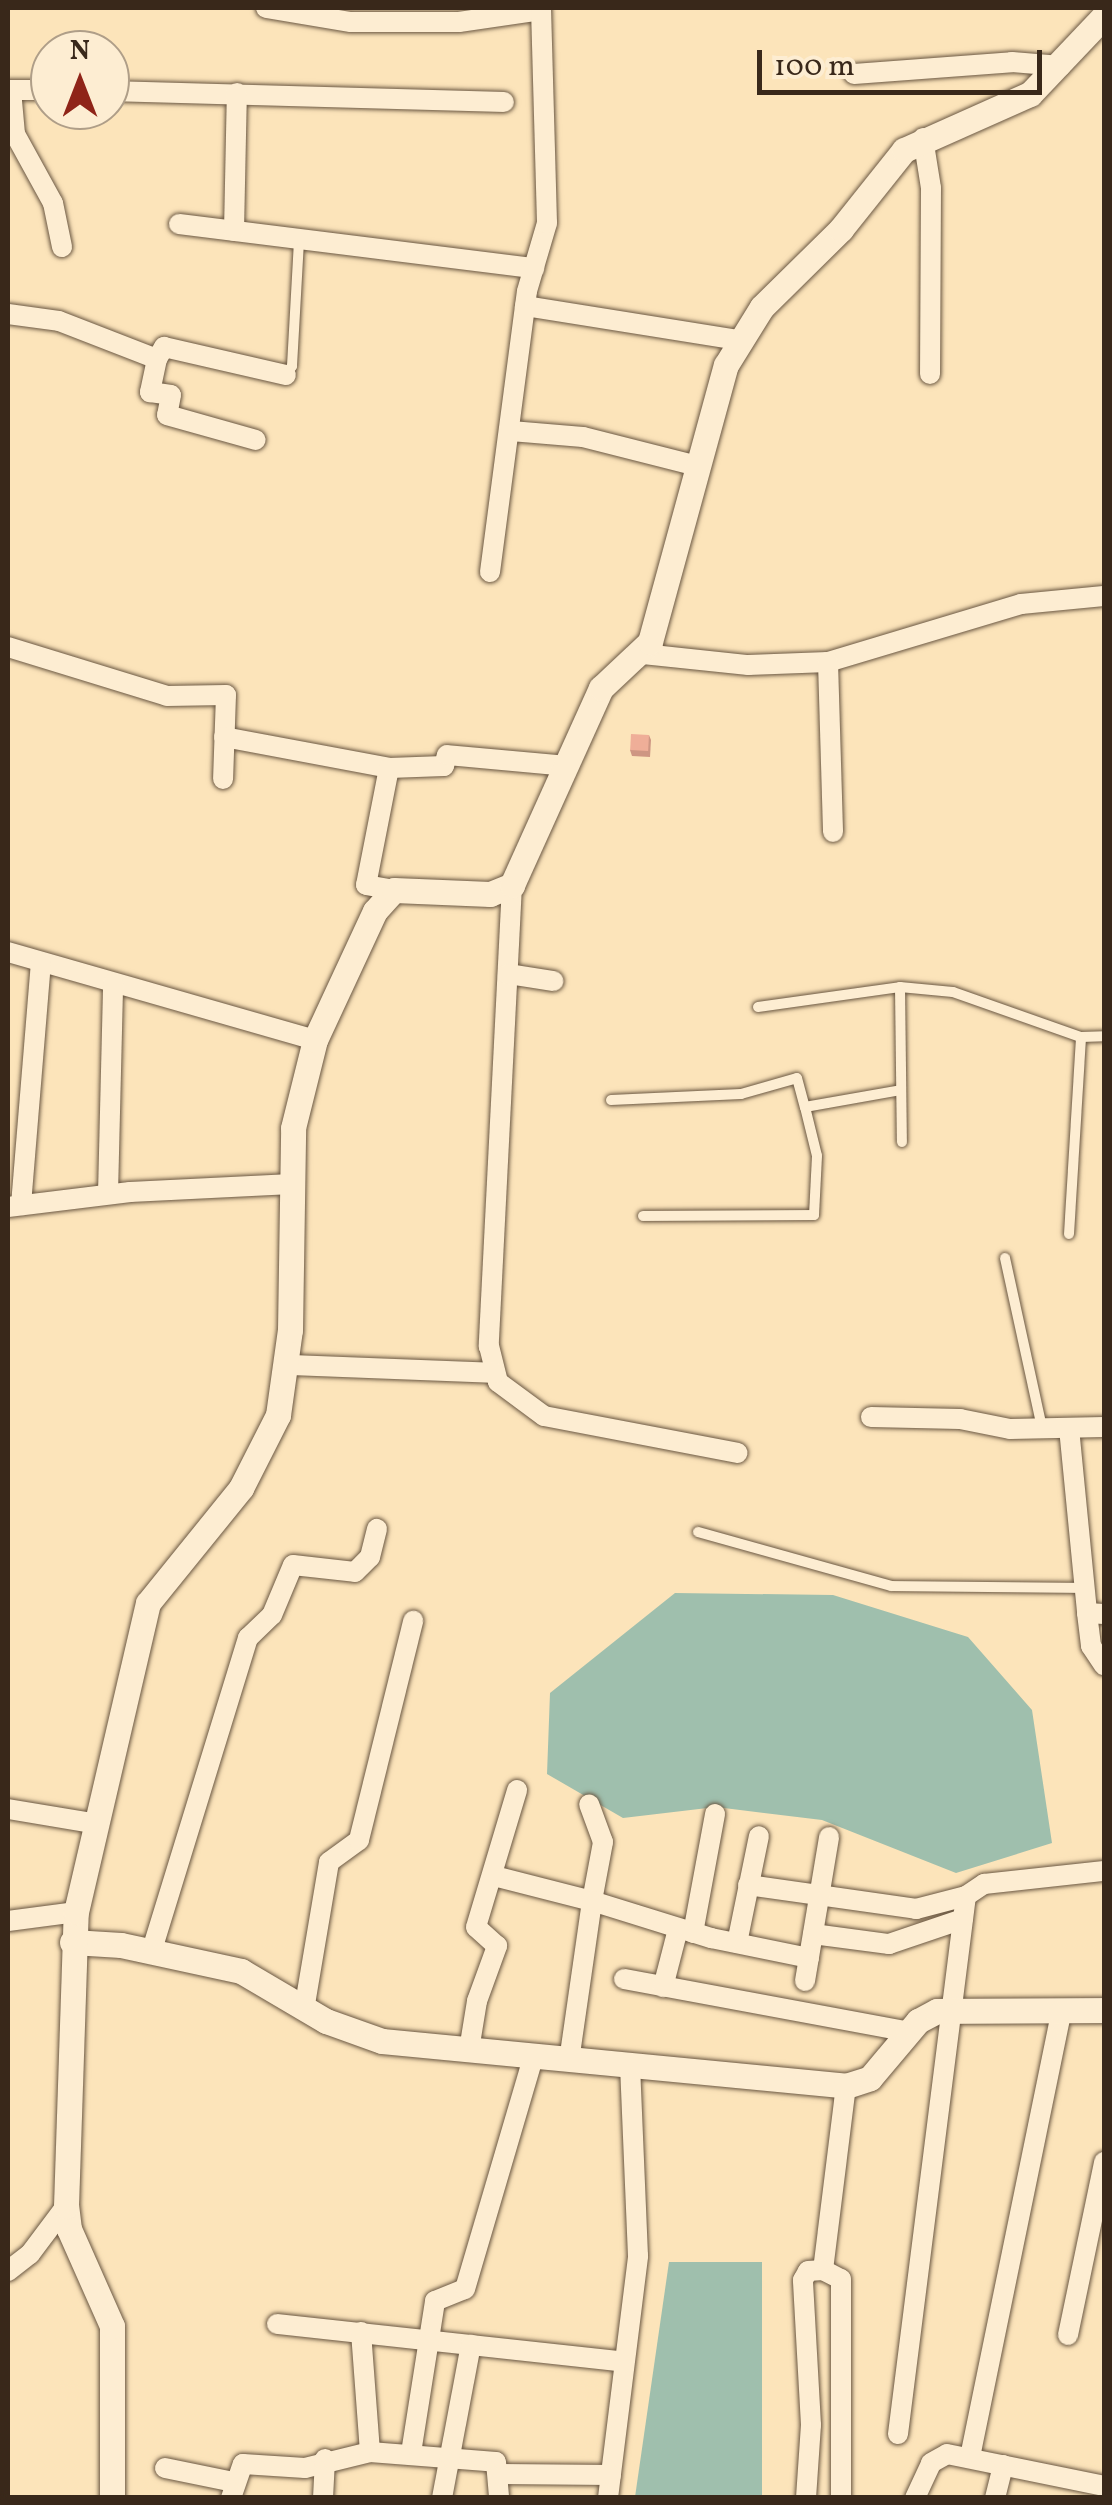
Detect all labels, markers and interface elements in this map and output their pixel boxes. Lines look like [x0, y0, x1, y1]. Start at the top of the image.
north arrow [30, 30, 130, 130]
scale bar [762, 30, 1047, 92]
text: N [70, 32, 90, 71]
text: 100 m [774, 46, 855, 88]

